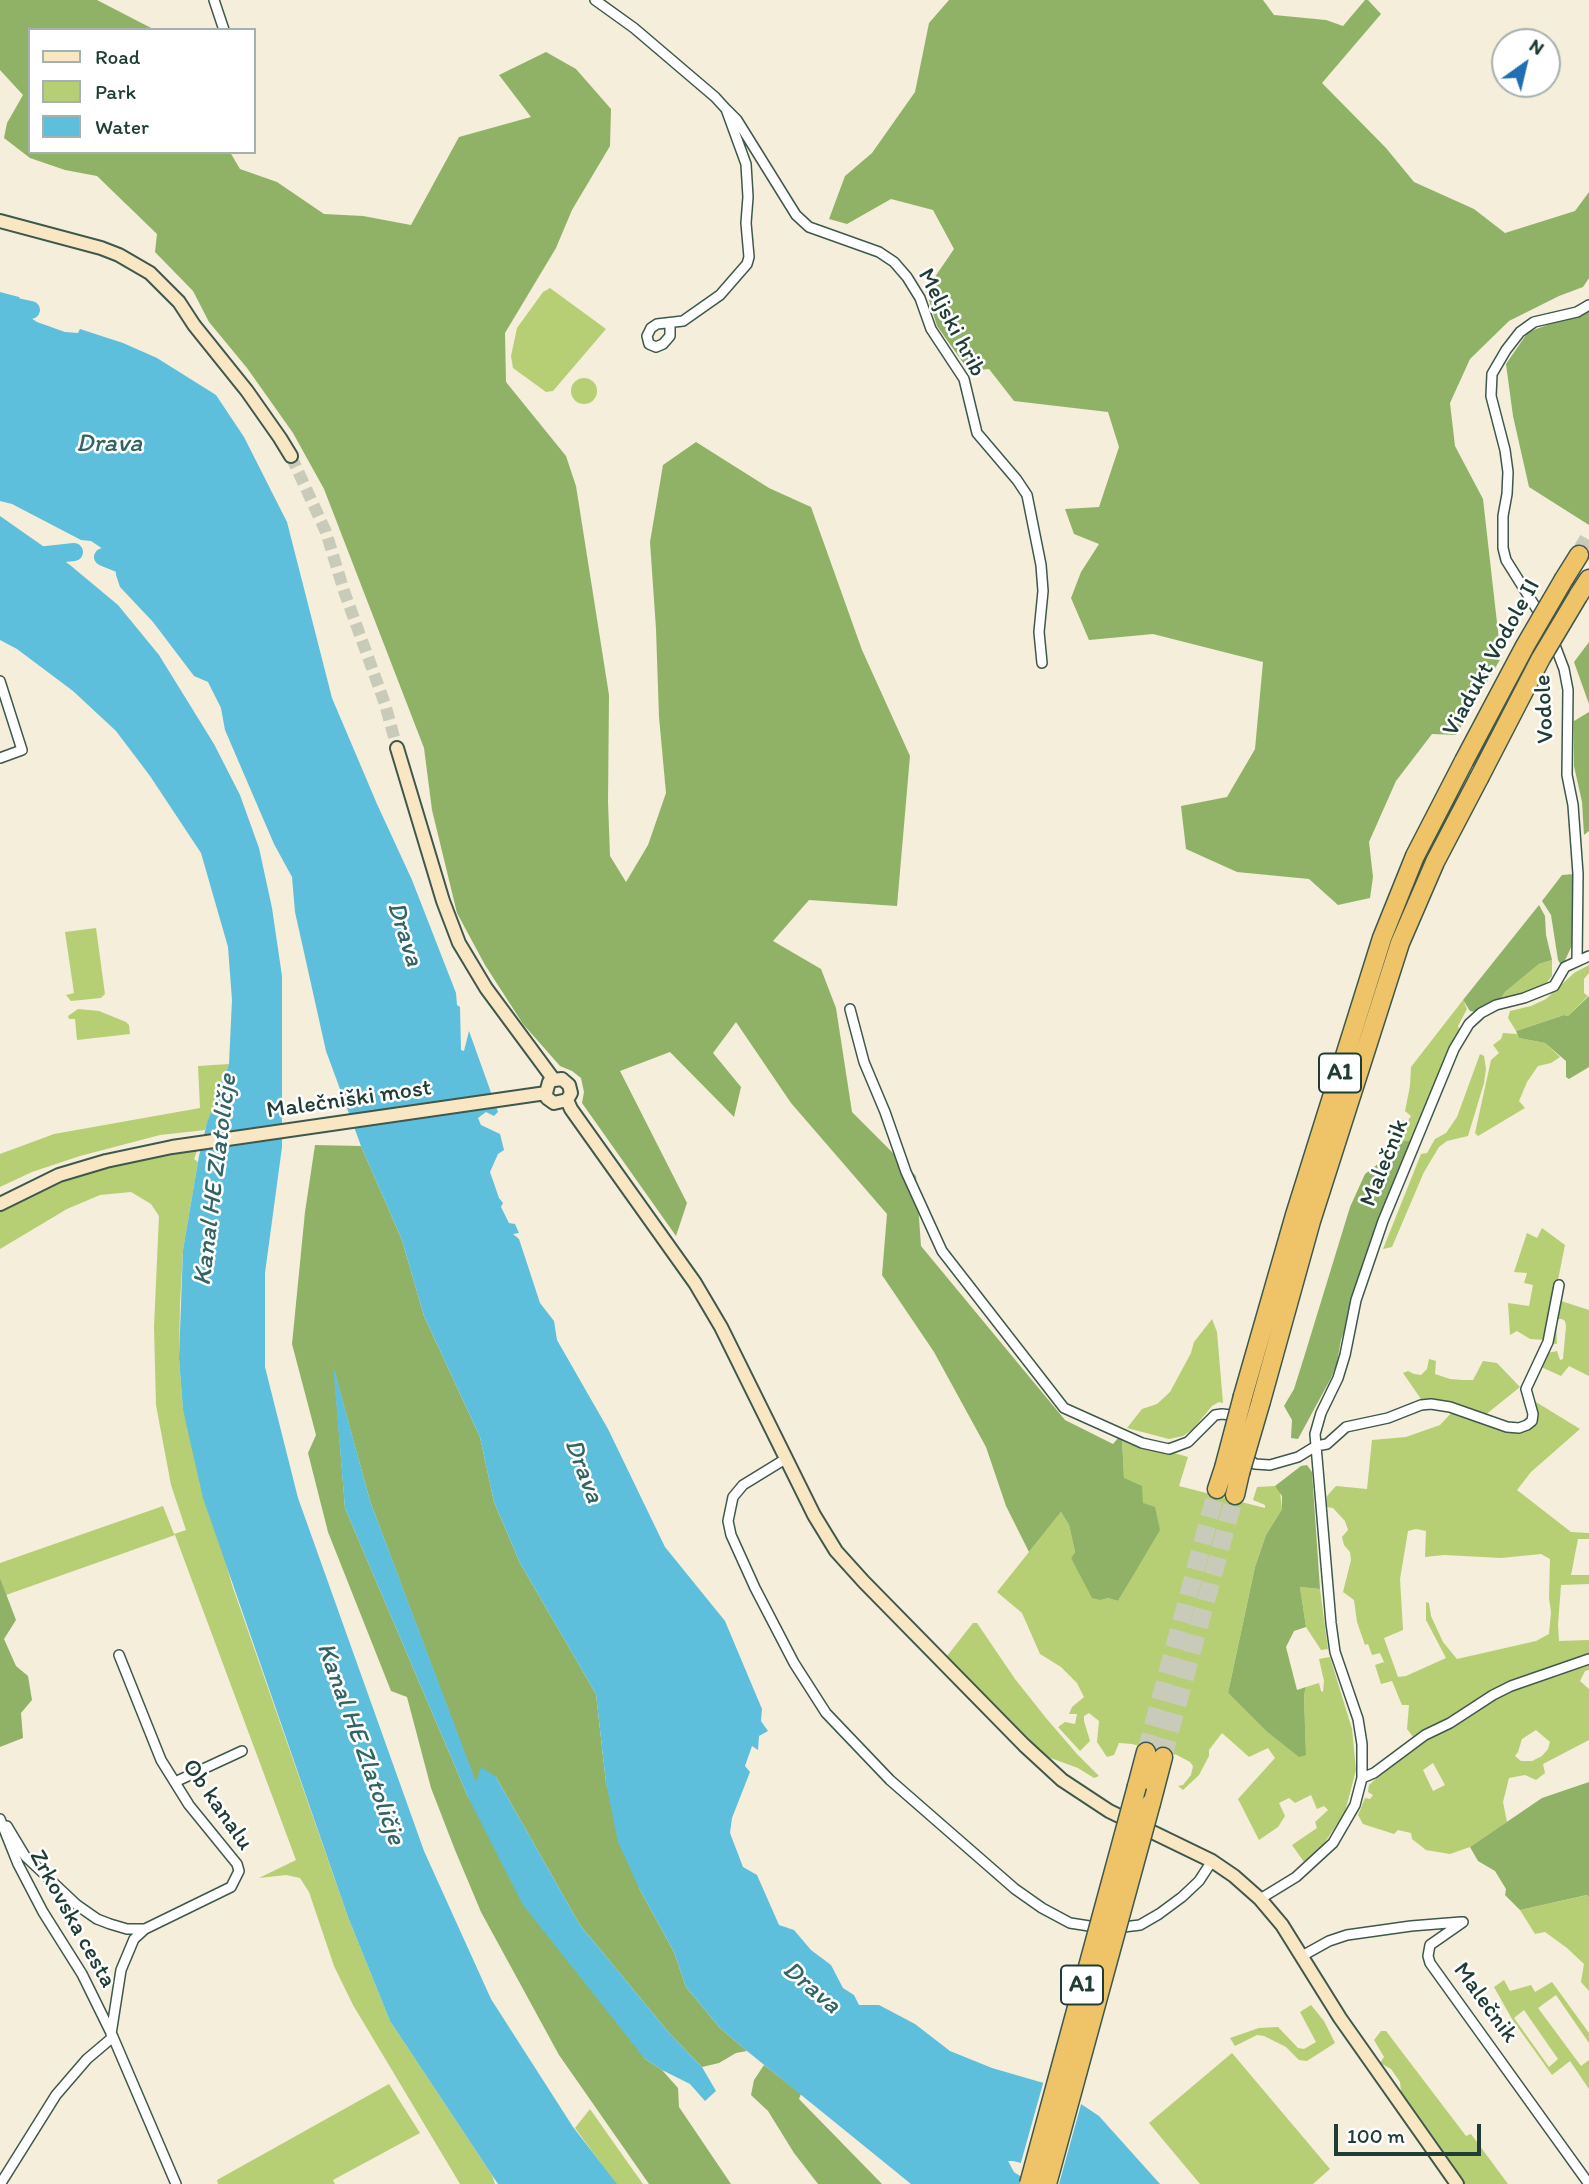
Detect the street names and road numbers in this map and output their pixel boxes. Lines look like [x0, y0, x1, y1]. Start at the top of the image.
street label: Meljski hrib [910, 264, 992, 382]
street label: Viadukt Vodole II [1437, 574, 1547, 742]
street label: Vodole [1529, 674, 1561, 744]
road number: A1 [1319, 1054, 1361, 1092]
street label: Malečniški most [265, 1074, 433, 1126]
street label: Malečnik [1354, 1115, 1416, 1211]
street label: Ob kanalu [175, 1754, 259, 1856]
street label: Zrkovska cesta [22, 1845, 122, 1993]
street label: Malečnik [1446, 1957, 1524, 2049]
road number: A1 [1061, 1966, 1103, 2004]

